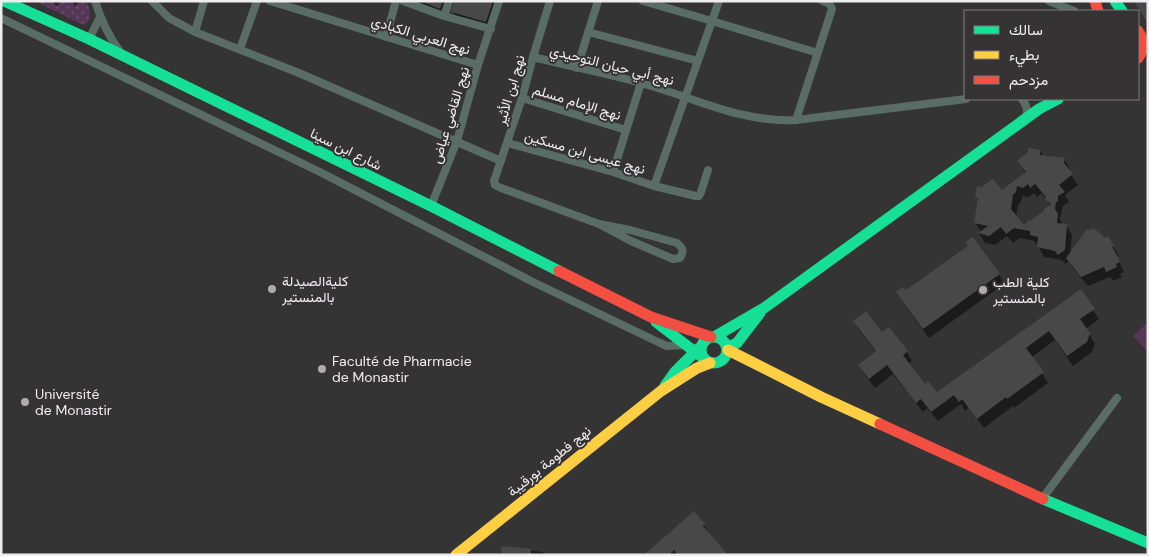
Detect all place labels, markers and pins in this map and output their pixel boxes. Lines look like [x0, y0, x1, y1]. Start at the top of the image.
place label: كليةالصيدلة بالمنستير [281, 272, 348, 306]
place label: كلية الطب بالمنستير [992, 273, 1049, 307]
marker: كليةالصيدلة بالمنستير [266, 283, 278, 295]
marker: كلية الطب بالمنستير [977, 284, 989, 296]
place label: Faculté de Pharmacie de Monastir [332, 352, 472, 386]
marker: Faculté de Pharmacie de Monastir [316, 363, 328, 375]
place label: Université de Monastir [35, 385, 112, 419]
marker: Université de Monastir [19, 396, 31, 408]

